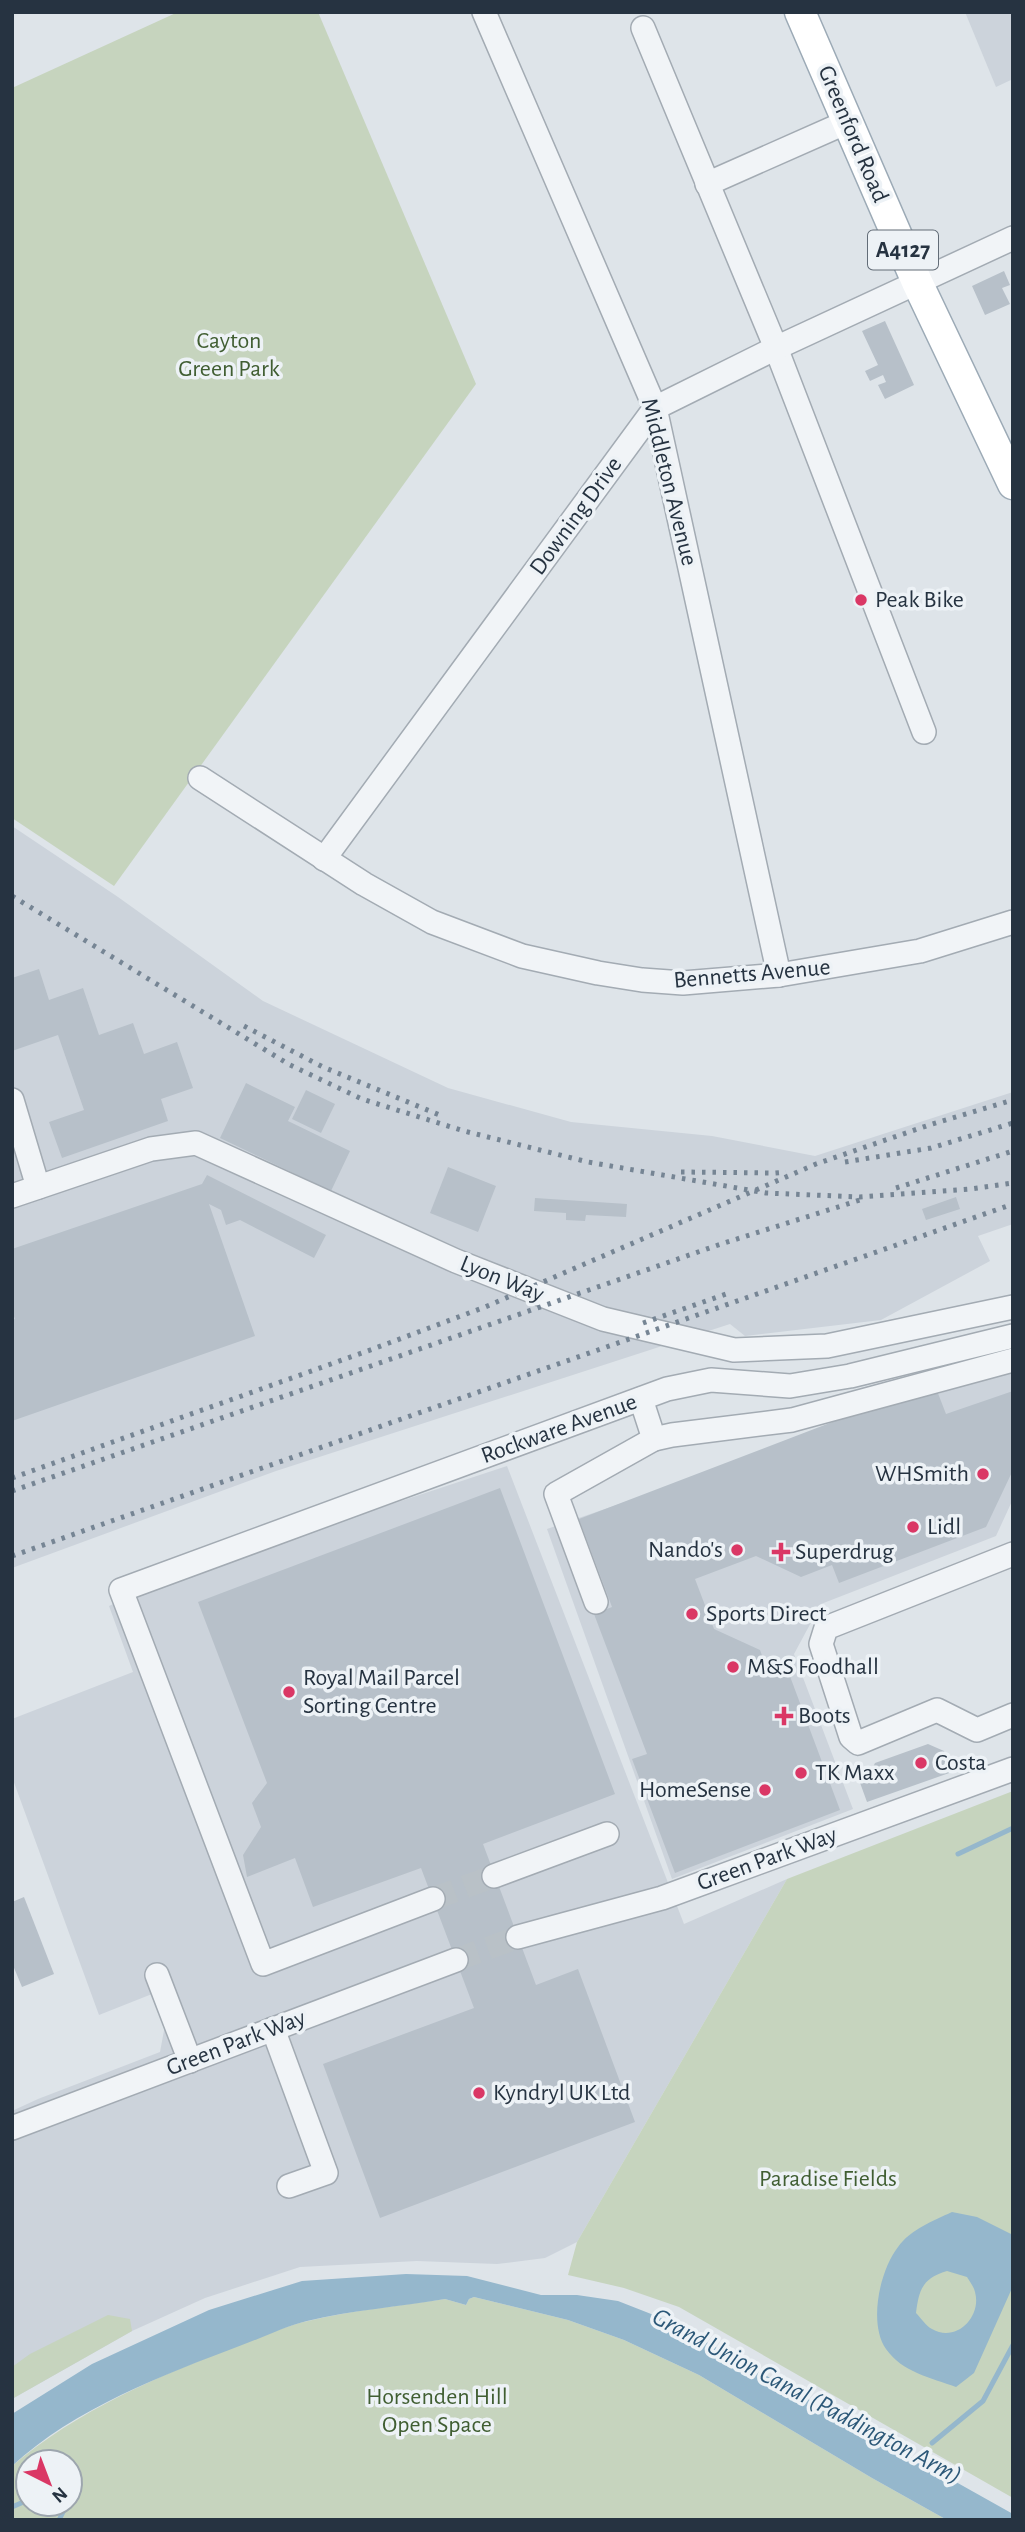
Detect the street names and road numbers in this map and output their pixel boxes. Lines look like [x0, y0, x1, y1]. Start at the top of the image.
street label: Greenford Road [813, 62, 893, 206]
road number: A4127 [868, 230, 938, 270]
street label: Middleton Avenue [637, 396, 701, 568]
street label: Downing Drive [525, 453, 627, 579]
street label: Bennetts Avenue [673, 955, 831, 993]
street label: Lyon Way [457, 1251, 547, 1307]
street label: Rockware Avenue [478, 1390, 640, 1468]
street label: Green Park Way [694, 1823, 840, 1895]
street label: Green Park Way [163, 2006, 309, 2080]

